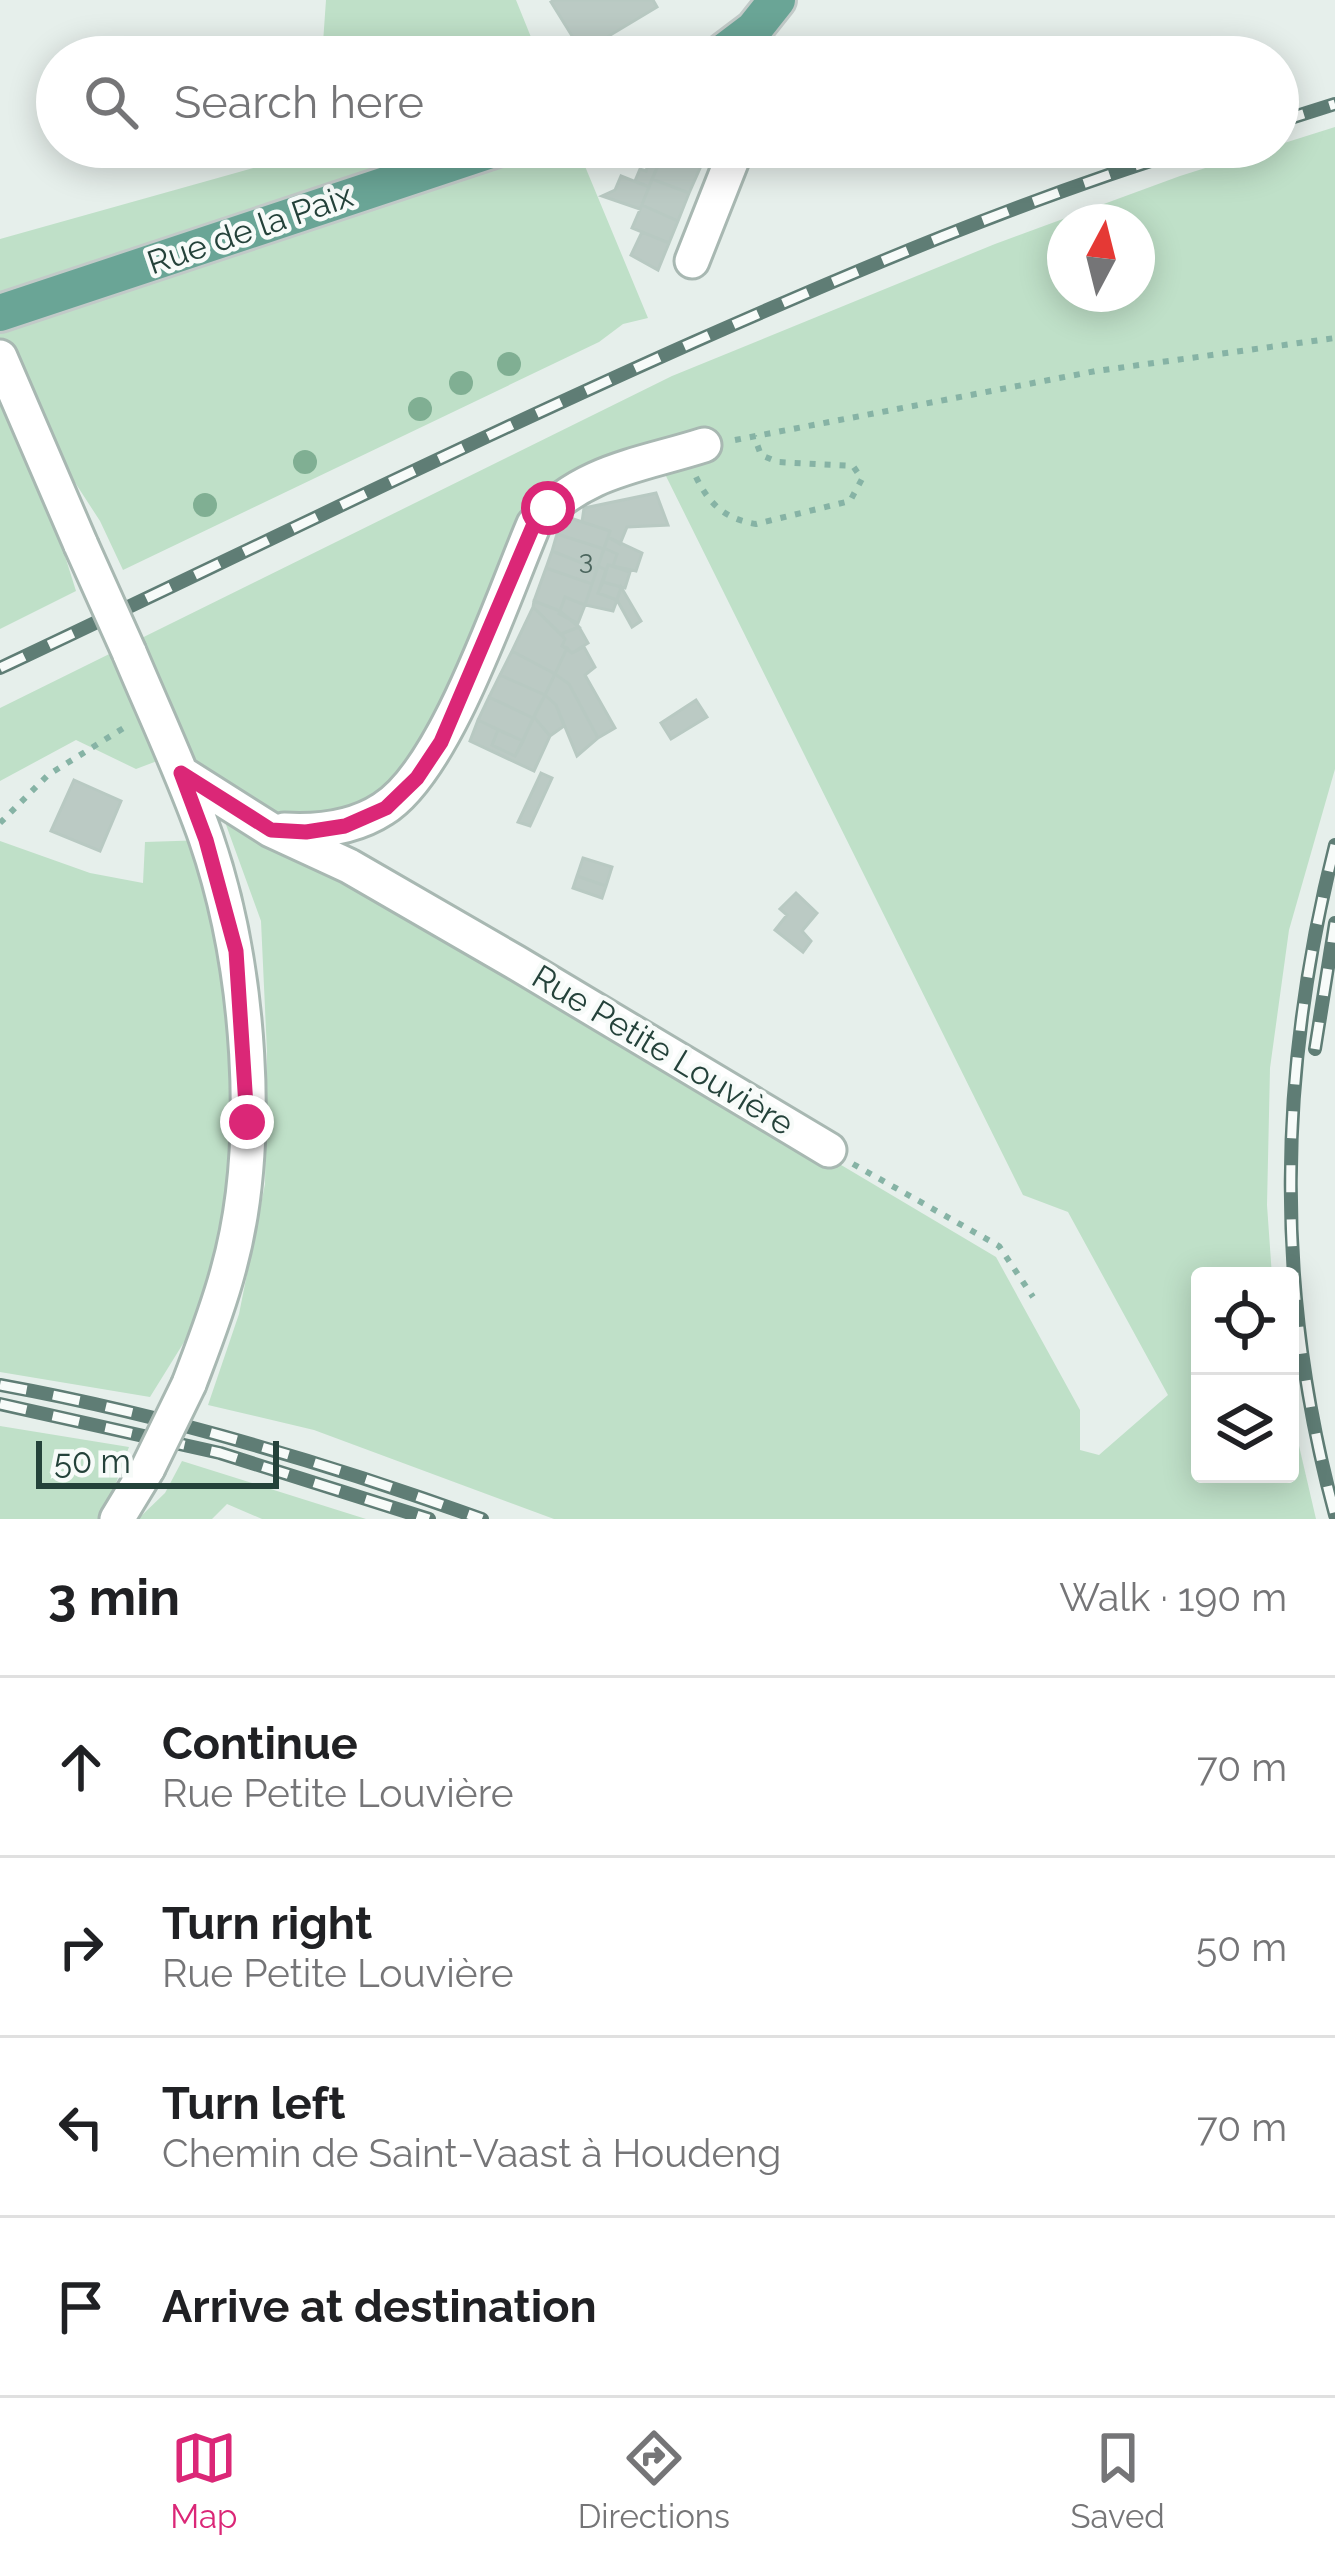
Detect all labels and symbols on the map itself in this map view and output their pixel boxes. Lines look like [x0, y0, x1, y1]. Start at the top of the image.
street label: Rue de la Paix [142, 176, 358, 282]
north arrow [1047, 204, 1155, 312]
route start [521, 481, 575, 535]
house number: 3 [579, 544, 593, 575]
street label: Rue Petite Louvière [525, 957, 801, 1143]
route end [220, 1095, 274, 1149]
scale bar [36, 1435, 279, 1488]

